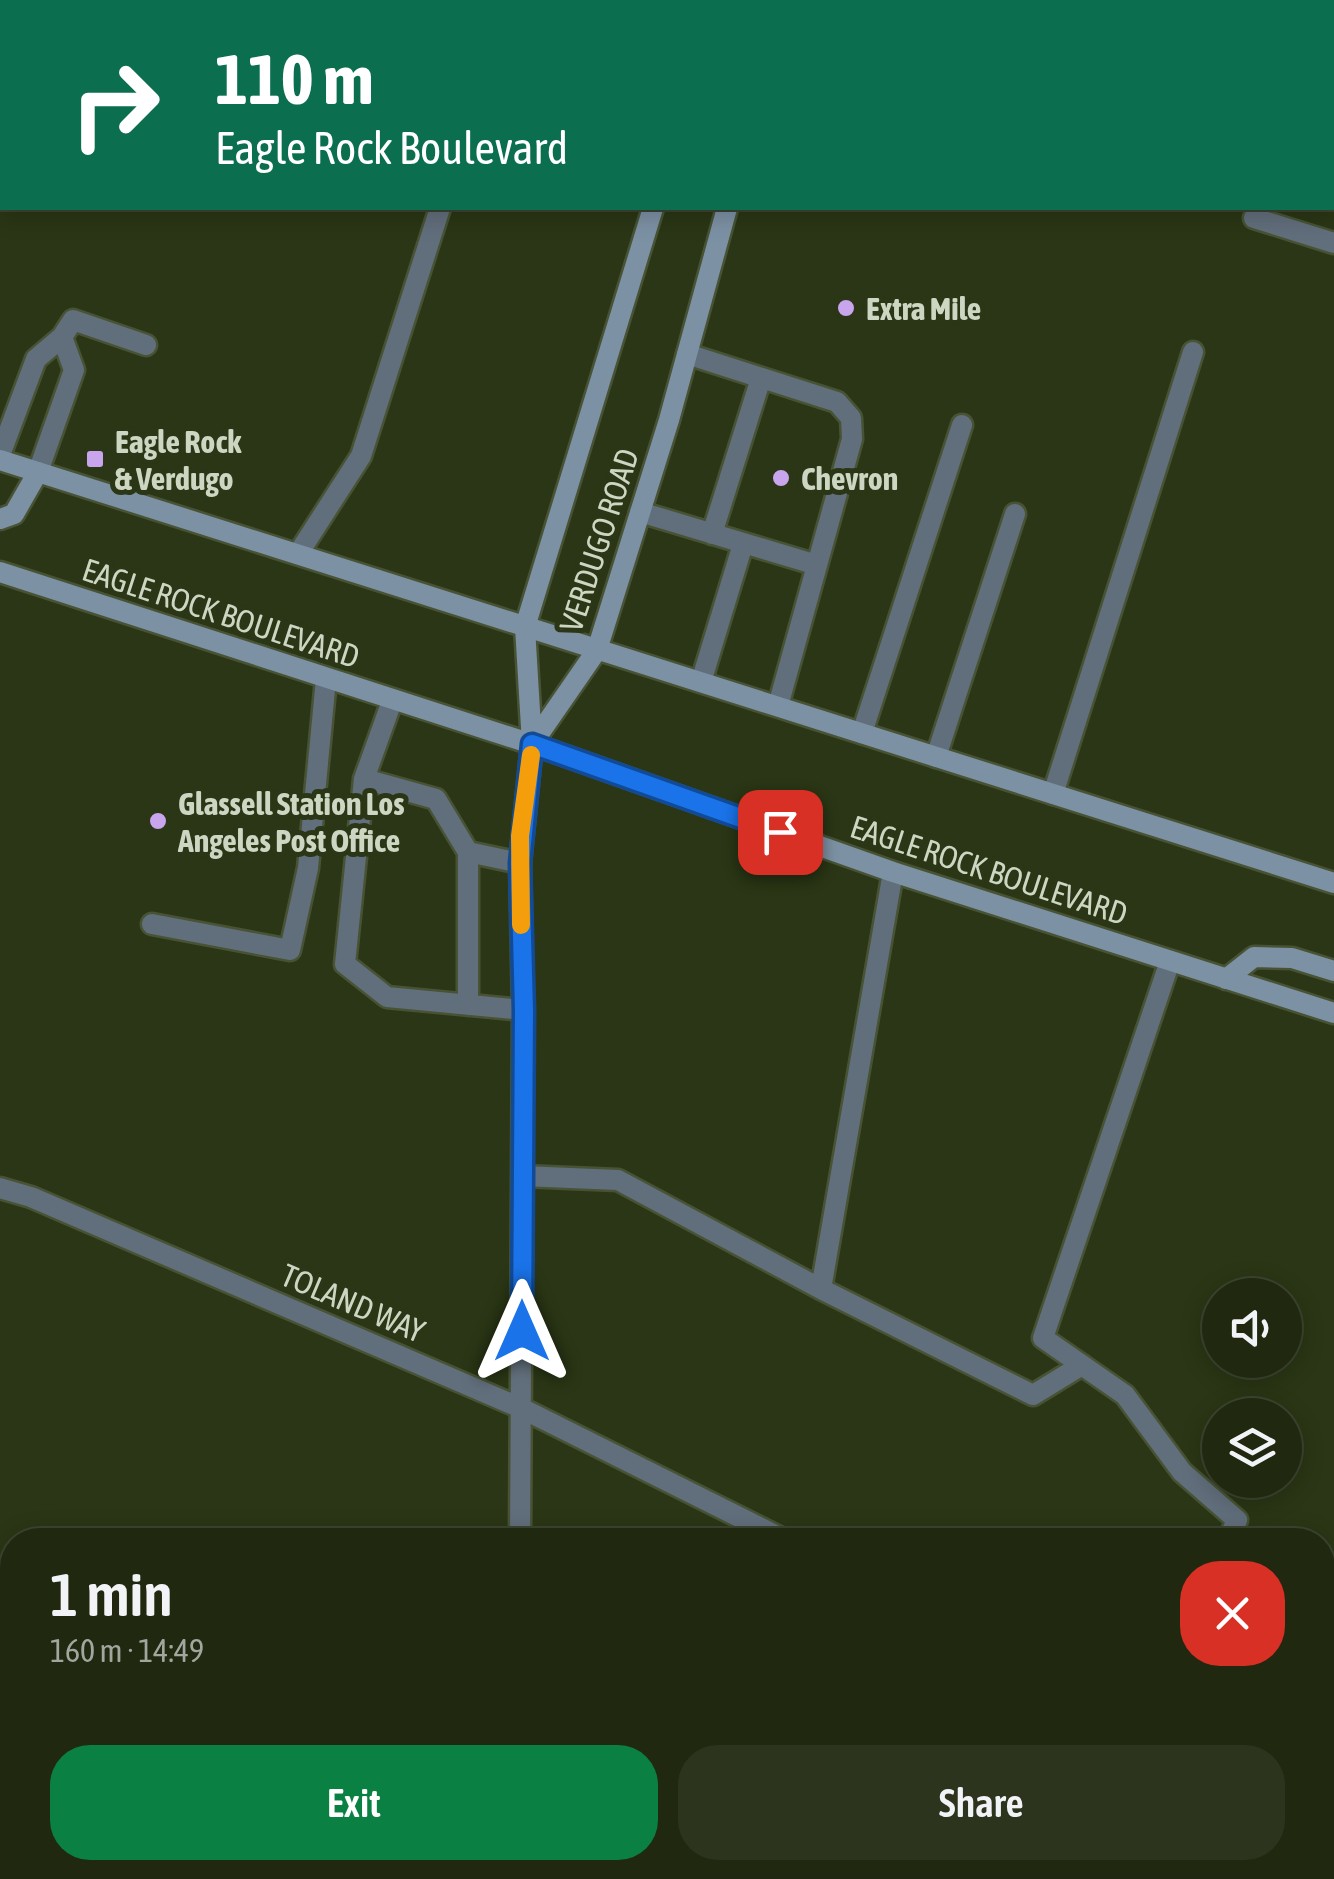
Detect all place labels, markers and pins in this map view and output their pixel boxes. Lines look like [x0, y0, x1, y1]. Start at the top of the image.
place label: Extra Mile [866, 290, 981, 327]
marker: Extra Mile [835, 297, 857, 319]
place label: Eagle Rock & Verdugo [115, 423, 242, 497]
marker: Eagle Rock & Verdugo [84, 448, 106, 470]
place label: Chevron [801, 460, 898, 497]
marker: Chevron [770, 467, 792, 489]
place label: Glassell Station Los Angeles Post Office [177, 785, 405, 859]
pin [738, 790, 823, 875]
marker: Glassell Station Los Angeles Post Office [147, 810, 169, 832]

